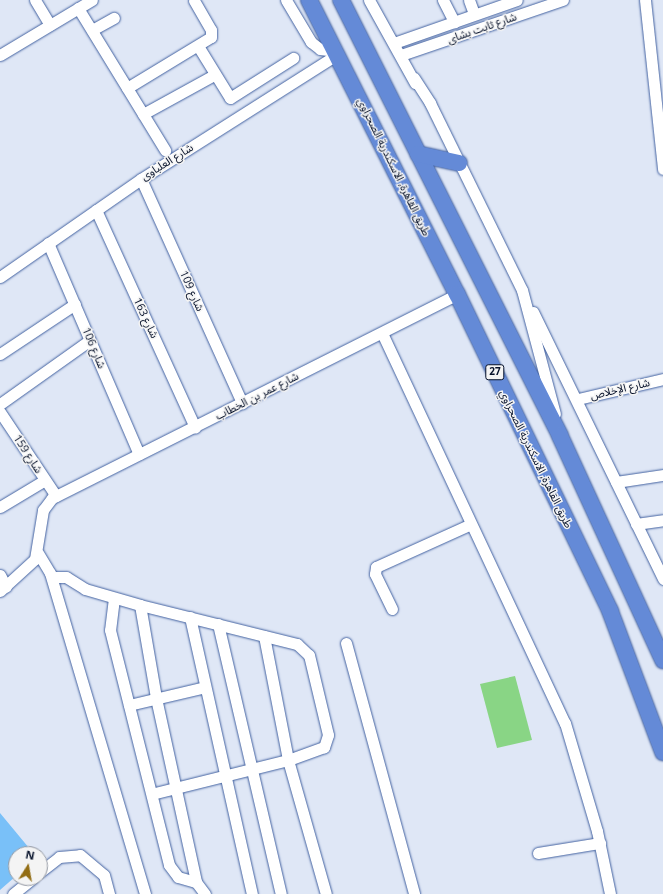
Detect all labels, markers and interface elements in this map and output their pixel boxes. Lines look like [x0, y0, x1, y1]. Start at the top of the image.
street label: شارع ثابت بشاى [446, 10, 518, 46]
street label: طريق القاهرة, الاسكندرية الصحراوي [355, 96, 433, 238]
street label: شارع العلباوى [138, 141, 196, 183]
street label: شارع 109 [177, 269, 207, 313]
street label: شارع 163 [131, 296, 161, 340]
street label: شارع 106 [79, 326, 109, 370]
road number: 27 [485, 364, 505, 380]
street label: شارع عمر بن الخطاب [213, 369, 301, 423]
street label: شارع الإخلاص [589, 376, 651, 402]
street label: طريق القاهرة, الاسكندرية الصحراوي [497, 388, 575, 530]
street label: شارع 159 [11, 432, 45, 476]
north arrow [8, 846, 48, 886]
text: N [24, 846, 36, 863]

